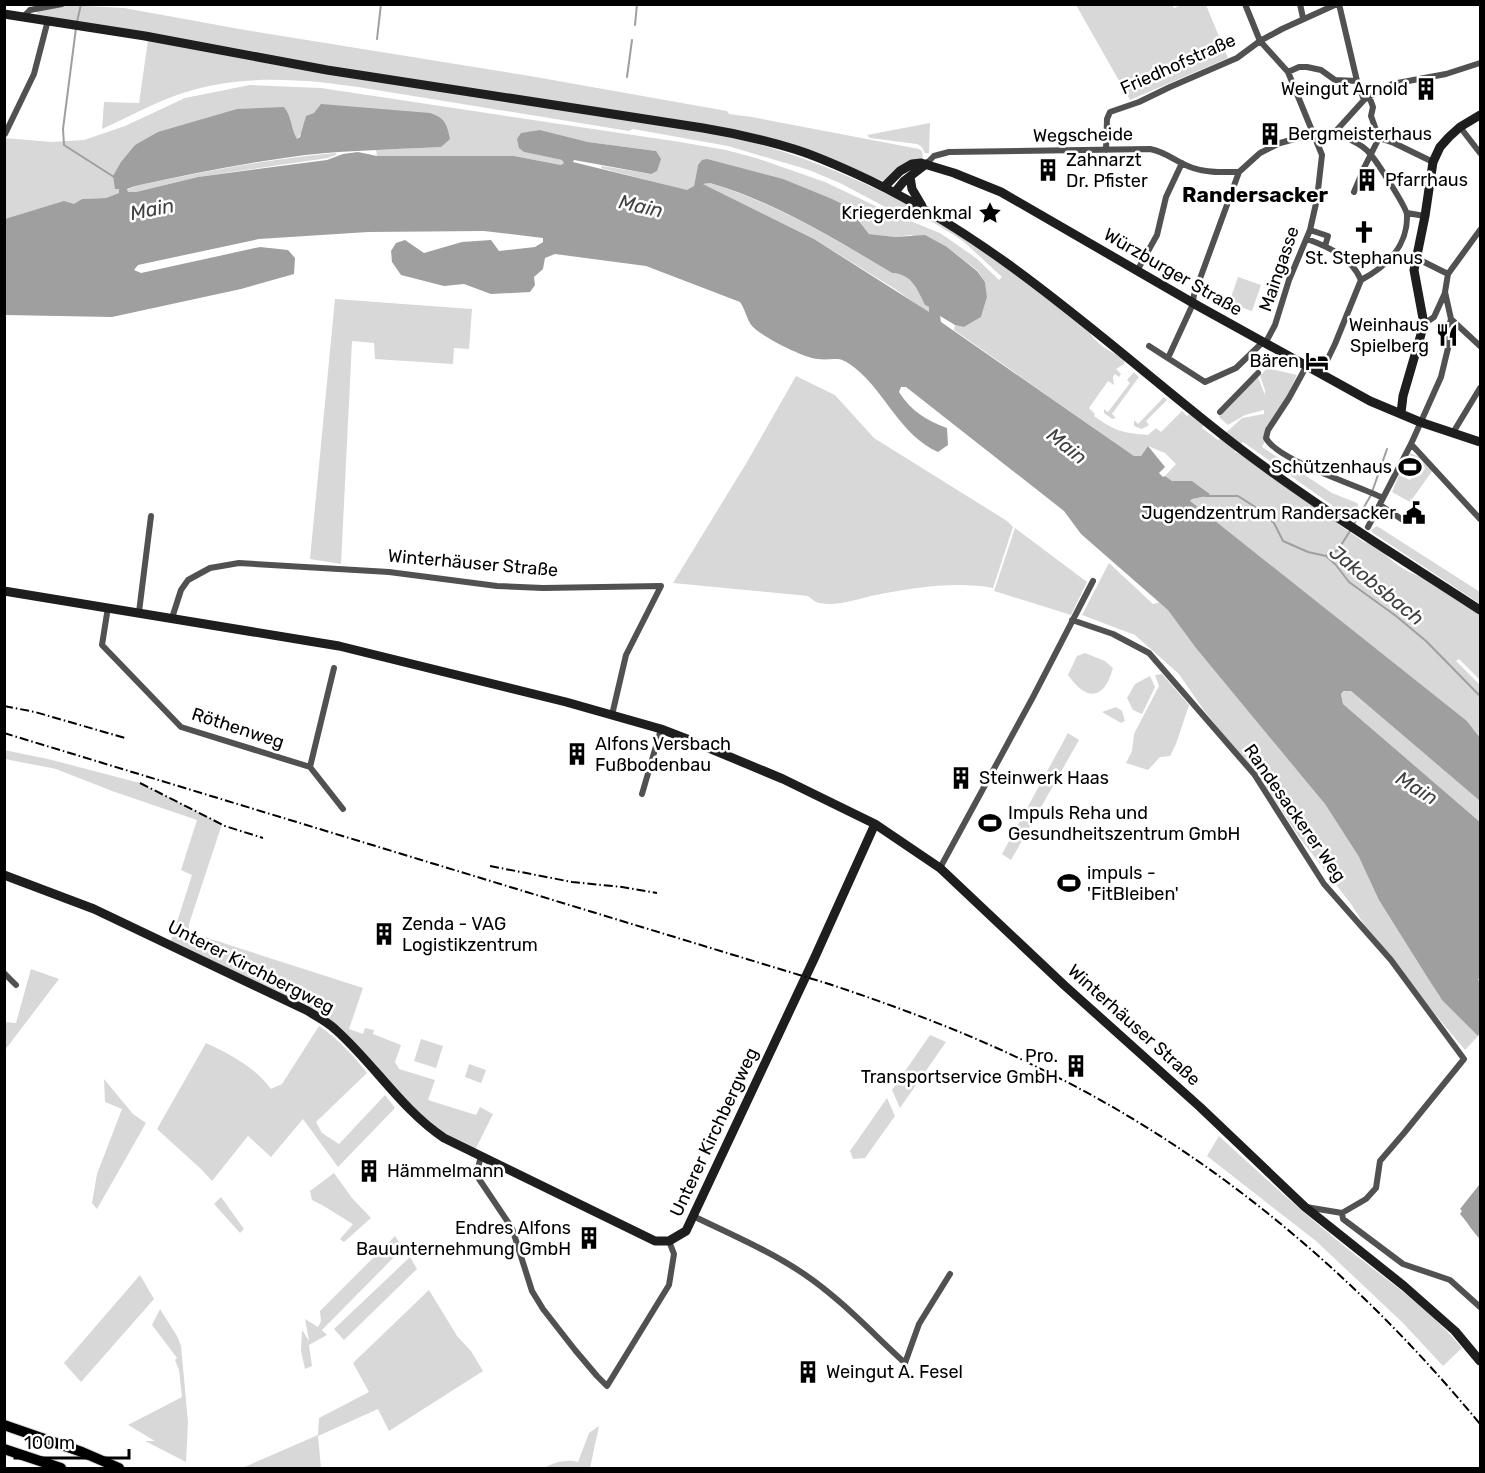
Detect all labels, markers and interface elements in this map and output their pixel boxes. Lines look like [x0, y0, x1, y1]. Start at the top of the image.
street label: Friedhofstraße [1117, 29, 1239, 99]
building icon: Weingut Arnold [1413, 76, 1439, 102]
place label: Weingut Arnold [1281, 78, 1408, 100]
building icon: Bergmeisterhaus [1257, 121, 1283, 147]
street label: Wegscheide [1033, 123, 1133, 147]
place label: Bergmeisterhaus [1288, 123, 1432, 145]
place label: Zahnarzt Dr. Pfister [1066, 149, 1148, 192]
building icon: Zahnarzt Dr. Pfister [1035, 157, 1061, 183]
building icon: Pfarrhaus [1354, 167, 1380, 193]
place label: Pfarrhaus [1385, 169, 1468, 191]
district label: Randersacker [1182, 182, 1328, 207]
water label: Main [617, 189, 665, 223]
water label: Main [128, 193, 176, 225]
place icon: Kriegerdenkmal [977, 200, 1003, 226]
place label: Kriegerdenkmal [841, 202, 972, 224]
church icon: St. Stephanus [1351, 219, 1377, 245]
street label: Würzburger Straße [1100, 223, 1246, 321]
street label: Maingasse [1254, 224, 1304, 314]
place label: St. Stephanus [1305, 247, 1423, 269]
place label: Weinhaus Spielberg [1349, 314, 1429, 357]
restaurant icon: Weinhaus Spielberg [1434, 322, 1460, 348]
hotel icon: Bären [1304, 348, 1330, 374]
place label: Bären [1249, 350, 1299, 372]
water label: Main [1042, 423, 1092, 469]
sports icon: Schützenhaus [1397, 454, 1423, 480]
place label: Schützenhaus [1271, 456, 1392, 478]
public building icon: Jugendzentrum Randersacker [1401, 500, 1427, 526]
place label: Jugendzentrum Randersacker [1141, 502, 1396, 524]
water label: Jakobsbach [1325, 540, 1429, 630]
street label: Winterhäuser Straße [387, 545, 559, 581]
street label: Röthenweg [189, 703, 287, 753]
place label: Alfons Versbach Fußbodenbau [595, 733, 731, 776]
street label: Randesackerer Weg [1239, 740, 1351, 886]
building icon: Alfons Versbach Fußbodenbau [564, 741, 590, 767]
building icon: Steinwerk Haas [948, 765, 974, 791]
water label: Main [1392, 766, 1442, 810]
place label: Steinwerk Haas [979, 767, 1109, 789]
place label: Impuls Reha und Gesundheitszentrum GmbH [1008, 802, 1240, 845]
sports icon: Impuls Reha und Gesundheitszentrum GmbH [977, 810, 1003, 836]
place label: impuls - 'FitBleiben' [1087, 862, 1179, 905]
sports icon: impuls - 'FitBleiben' [1056, 870, 1082, 896]
place label: Zenda - VAG Logistikzentrum [402, 913, 538, 956]
street label: Unterer Kirchbergweg [164, 915, 338, 1019]
building icon: Zenda - VAG Logistikzentrum [371, 921, 397, 947]
street label: Winterhäuser Straße [1063, 960, 1205, 1090]
street label: Unterer Kirchbergweg [665, 1044, 763, 1220]
place label: Pro. Transportservice GmbH [861, 1045, 1058, 1088]
building icon: Pro. Transportservice GmbH [1063, 1053, 1089, 1079]
building icon: Hämmelmann [356, 1158, 382, 1184]
place label: Hämmelmann [387, 1160, 504, 1182]
place label: Endres Alfons Bauunternehmung GmbH [356, 1217, 571, 1260]
building icon: Endres Alfons Bauunternehmung GmbH [576, 1225, 602, 1251]
building icon: Weingut A. Fesel [795, 1359, 821, 1385]
place label: Weingut A. Fesel [826, 1361, 963, 1383]
scale bar [15, 1422, 129, 1460]
text: 100 m [24, 1432, 75, 1454]

